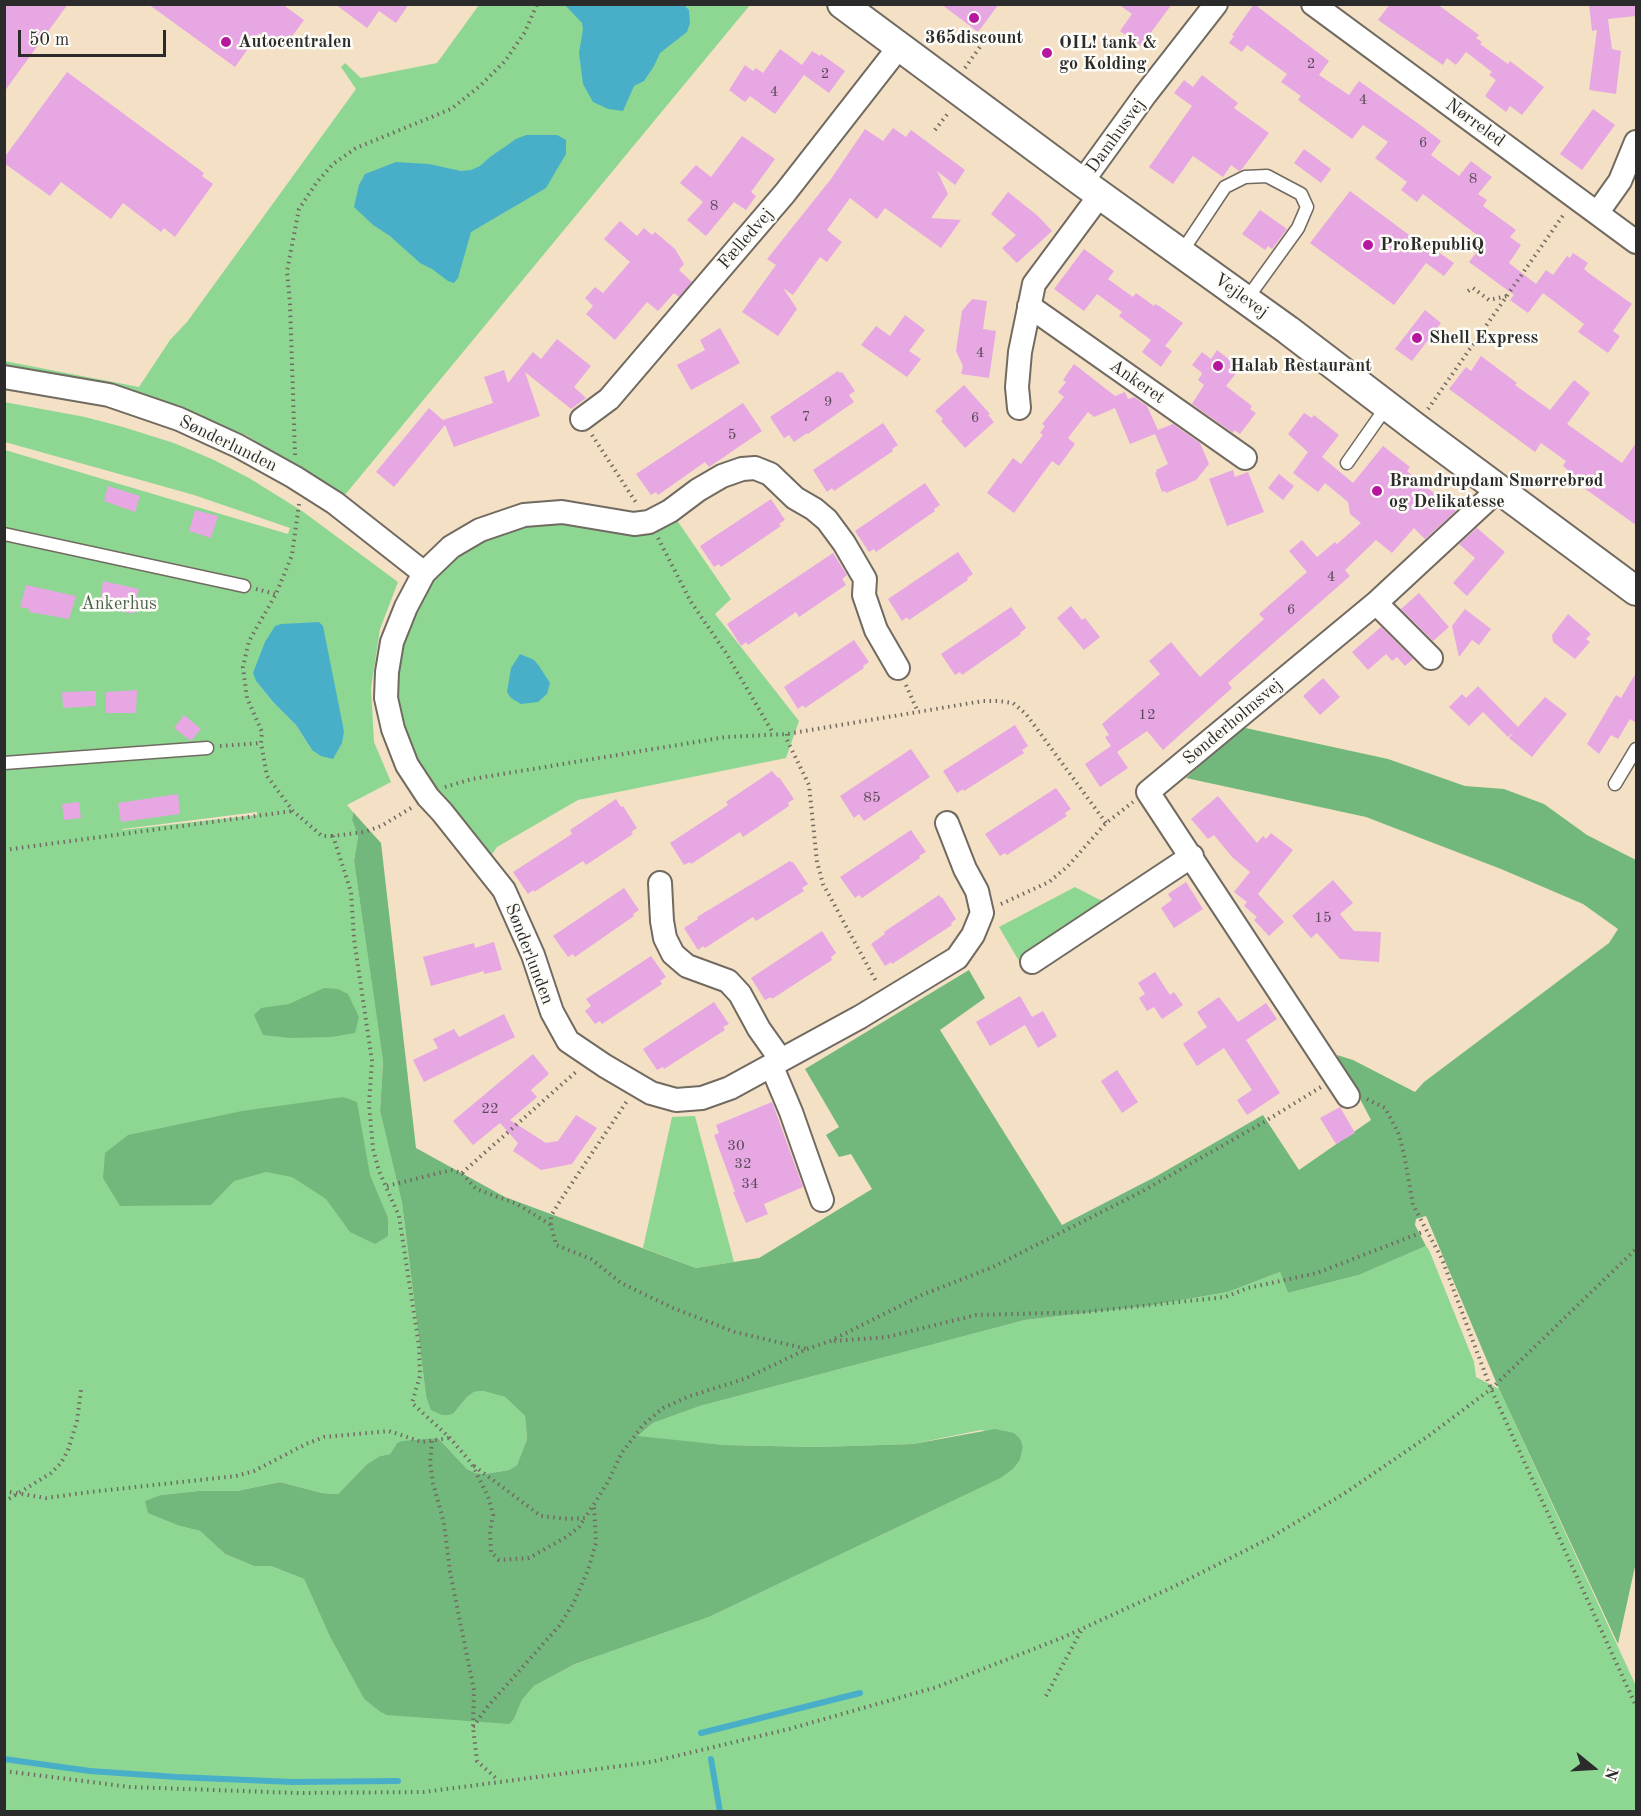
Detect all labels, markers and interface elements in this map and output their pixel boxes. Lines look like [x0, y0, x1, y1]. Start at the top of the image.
marker: 365discount [967, 11, 981, 25]
scale bar [21, 18, 170, 56]
place label: 365discount [925, 27, 1023, 49]
text: 50 m [29, 31, 69, 49]
place label: Autocentralen [238, 31, 352, 53]
place label: OIL! tank & go Kolding [1059, 32, 1157, 74]
marker: Autocentralen [219, 35, 233, 49]
marker: OIL! tank & go Kolding [1040, 46, 1054, 60]
house number: 2 [1307, 55, 1315, 73]
house number: 2 [821, 65, 829, 83]
house number: 4 [770, 83, 778, 101]
house number: 4 [1359, 91, 1367, 109]
street label: Damhusvej [1082, 94, 1150, 178]
street label: Nørreled [1441, 94, 1509, 152]
house number: 6 [1419, 134, 1427, 152]
house number: 8 [1469, 170, 1477, 188]
house number: 8 [710, 197, 718, 215]
street label: Fælledvej [714, 204, 778, 274]
place label: ProRepubliQ [1380, 234, 1484, 256]
marker: ProRepubliQ [1361, 238, 1375, 252]
street label: Vejlevej [1210, 269, 1272, 323]
place label: Shell Express [1429, 327, 1538, 349]
marker: Shell Express [1410, 331, 1424, 345]
house number: 4 [976, 344, 984, 362]
street label: Ankeret [1105, 355, 1169, 409]
place label: Halab Restaurant [1230, 355, 1372, 377]
marker: Halab Restaurant [1211, 359, 1225, 373]
house number: 9 [824, 393, 832, 411]
house number: 7 [802, 408, 810, 426]
house number: 6 [971, 409, 979, 427]
street label: Sønderlunden [175, 411, 281, 477]
house number: 5 [728, 426, 736, 444]
place label: Bramdrupdam Smørrebrød og Delikatesse [1389, 470, 1603, 512]
marker: Bramdrupdam Smørrebrød og Delikatesse [1370, 484, 1384, 498]
house number: 4 [1327, 568, 1335, 586]
park label: Ankerhus [81, 593, 157, 615]
house number: 6 [1287, 601, 1295, 619]
street label: Sønderholmsvej [1179, 674, 1287, 770]
house number: 12 [1138, 706, 1156, 724]
house number: 85 [863, 789, 881, 807]
street label: Sønderlunden [500, 900, 558, 1008]
house number: 15 [1314, 909, 1332, 927]
house number: 22 [481, 1100, 499, 1118]
house number: 30 [727, 1137, 745, 1155]
house number: 32 [734, 1155, 752, 1173]
house number: 34 [741, 1175, 759, 1193]
north arrow [1563, 1738, 1623, 1798]
text: N [1601, 1765, 1620, 1782]

